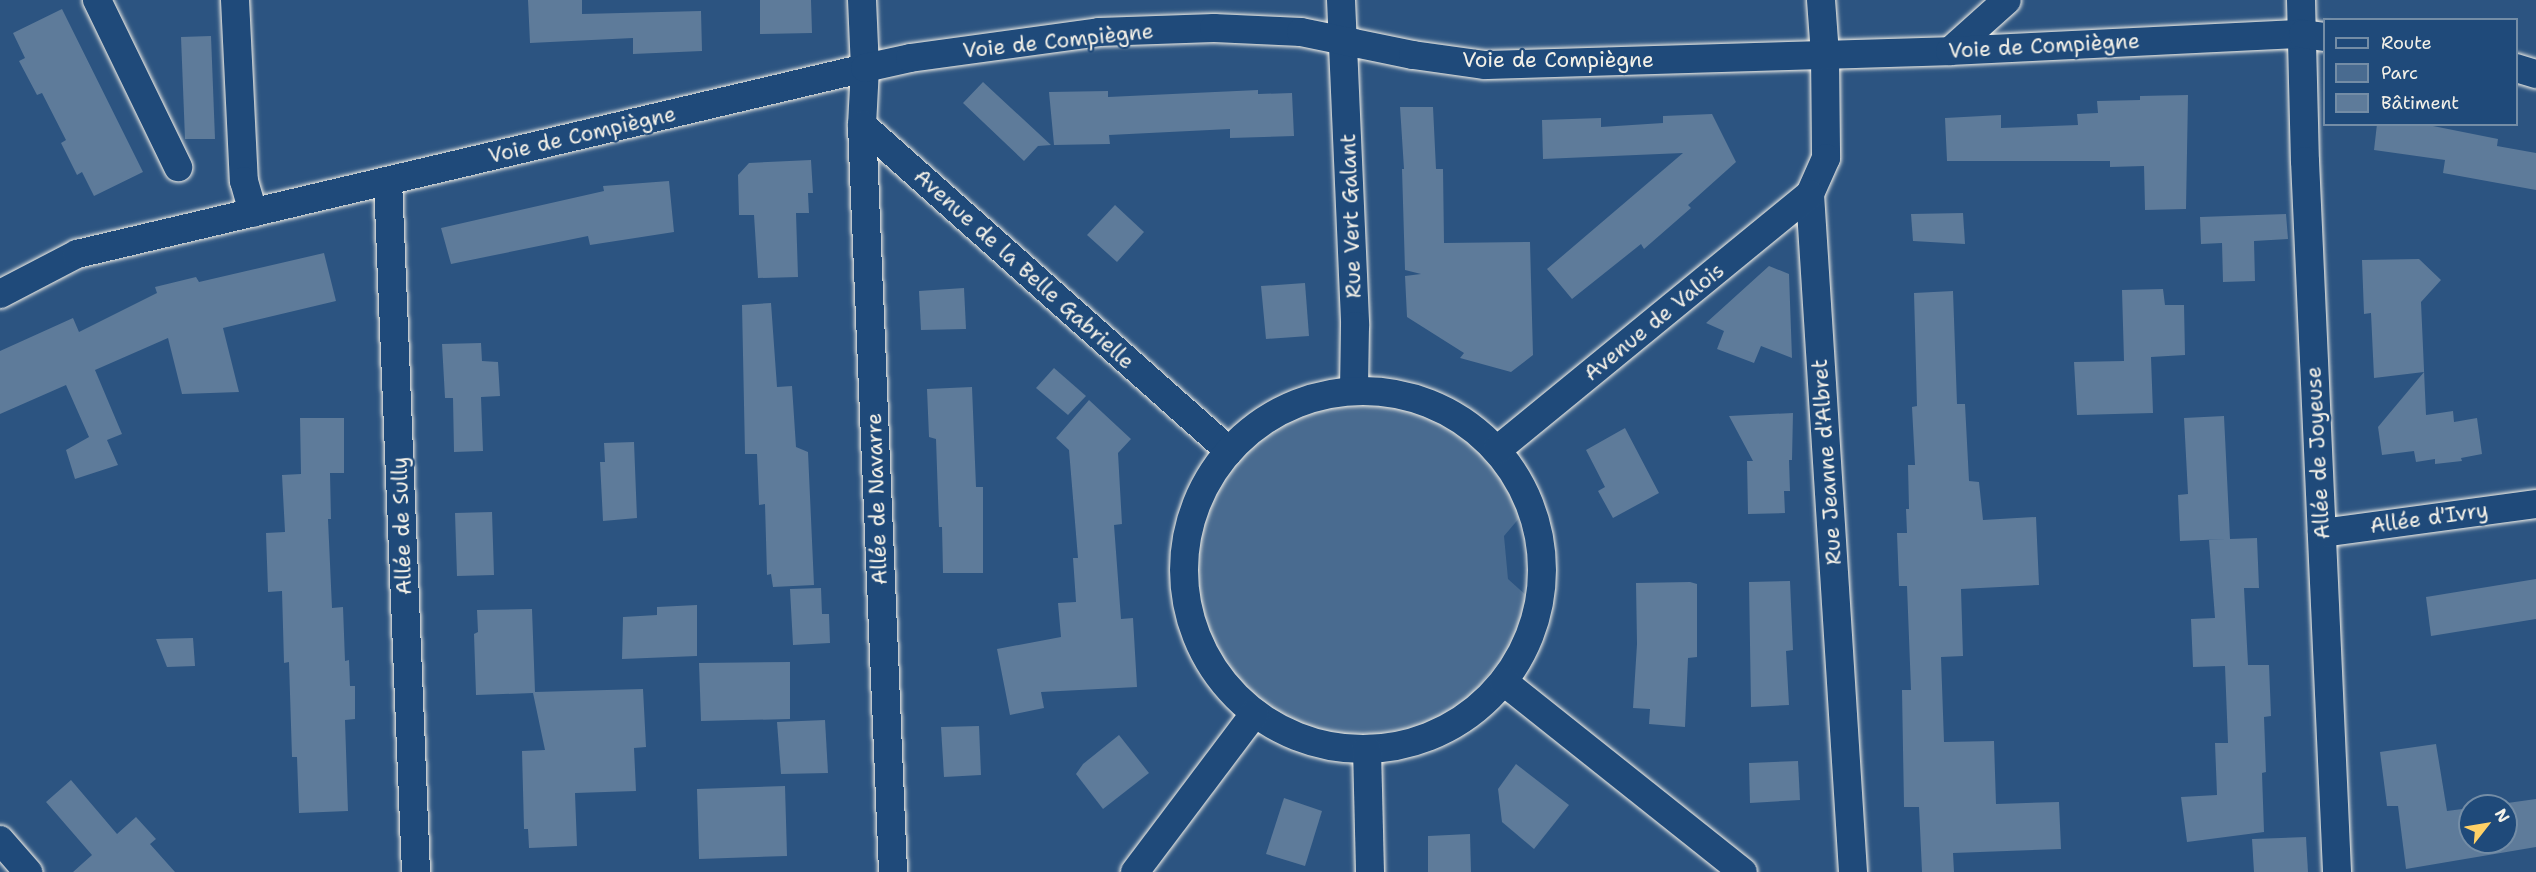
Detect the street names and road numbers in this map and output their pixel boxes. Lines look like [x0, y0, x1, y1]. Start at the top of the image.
street label: Voie de Compiègne [961, 18, 1155, 64]
street label: Voie de Compiègne [1948, 28, 2140, 64]
street label: Voie de Compiègne [1462, 47, 1654, 73]
street label: Voie de Compiègne [486, 101, 678, 169]
street label: Rue Vert Galant [1336, 133, 1366, 299]
street label: Avenue de la Belle Gabrielle [909, 164, 1139, 374]
street label: Avenue de Valois [1579, 258, 1729, 386]
street label: Rue Jeanne d'Albret [1807, 358, 1847, 566]
street label: Allée de Joyeuse [2301, 366, 2335, 540]
street label: Allée de Navarre [861, 413, 893, 585]
street label: Allée de Sully [387, 456, 417, 596]
street label: Allée d'Ivry [2368, 497, 2490, 539]

